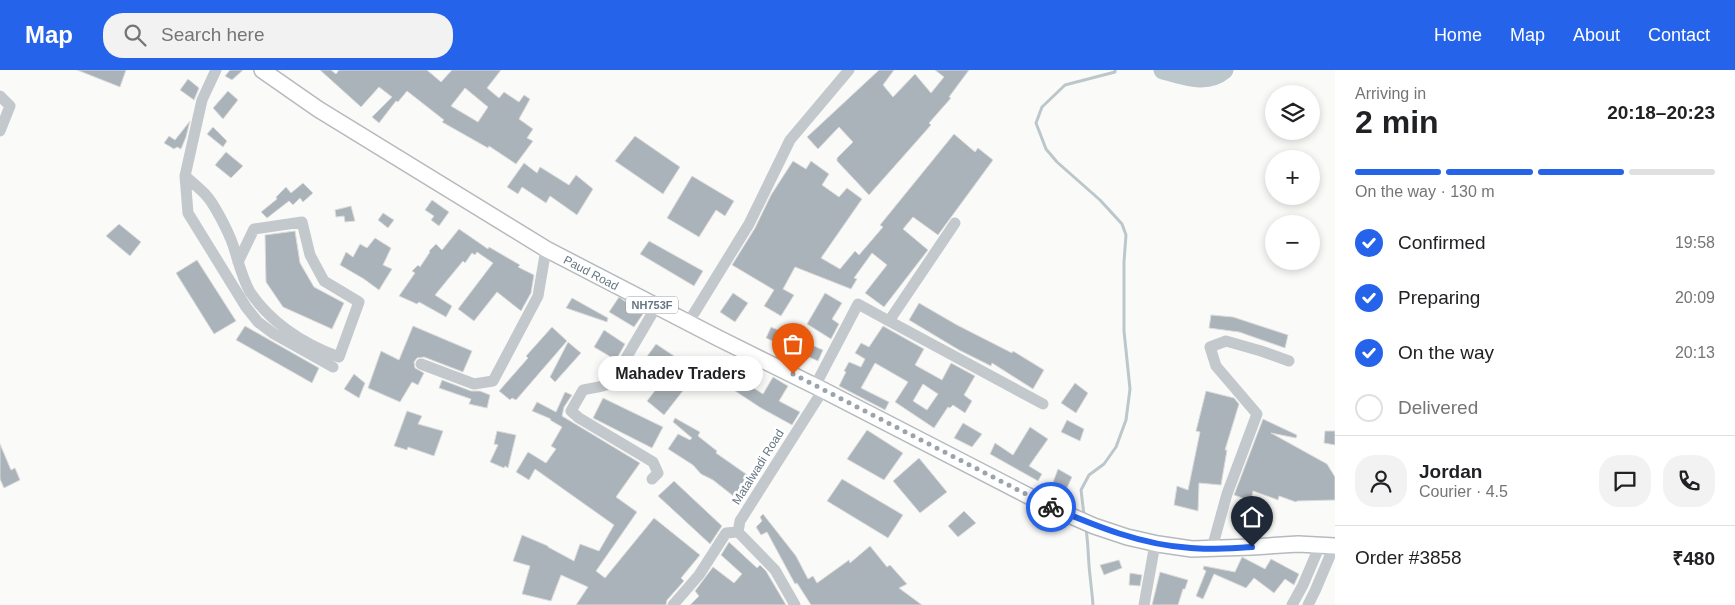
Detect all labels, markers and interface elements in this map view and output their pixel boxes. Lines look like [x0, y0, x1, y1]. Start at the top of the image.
search box [103, 13, 453, 58]
text: Map [25, 21, 73, 48]
icon: search [121, 21, 149, 49]
text: Search here [161, 24, 265, 45]
text: Home [1434, 25, 1482, 45]
text: Map [1510, 25, 1545, 45]
text: About [1573, 25, 1620, 45]
text: Contact [1648, 25, 1710, 45]
map controls [1265, 85, 1320, 270]
button: layers [1265, 85, 1320, 140]
text: Arriving in [1355, 85, 1426, 102]
text: 20:18–20:23 [1607, 102, 1715, 123]
text: 2 min [1355, 104, 1439, 140]
button: + [1265, 150, 1320, 205]
text: On the way · 130 m [1355, 183, 1495, 200]
button: − [1265, 215, 1320, 270]
icon: check [1355, 229, 1383, 257]
text: Confirmed [1398, 232, 1486, 253]
text: 19:58 [1675, 234, 1715, 251]
street label: Paud Road [561, 253, 621, 293]
icon: check [1355, 284, 1383, 312]
text: Preparing [1398, 287, 1480, 308]
text: 20:09 [1675, 289, 1715, 306]
road number: NH753F [626, 296, 678, 314]
pin [772, 323, 814, 374]
icon: bag [779, 330, 807, 358]
icon: check [1355, 339, 1383, 367]
text: On the way [1398, 342, 1494, 363]
text: 20:13 [1675, 344, 1715, 361]
callout: Mahadev Traders [598, 356, 763, 392]
text: Mahadev Traders [615, 365, 746, 382]
text: Delivered [1398, 397, 1478, 418]
street label: Matalwadi Road [729, 427, 787, 507]
button: person [1355, 455, 1407, 507]
button: chat [1599, 455, 1651, 507]
button: phone [1663, 455, 1715, 507]
text: Jordan [1419, 461, 1482, 482]
courier [1026, 482, 1076, 532]
text: Courier · 4.5 [1419, 483, 1508, 500]
icon: bike [1037, 493, 1065, 521]
pin [1231, 496, 1273, 547]
icon: home [1238, 503, 1266, 531]
text: Order #3858 [1355, 547, 1462, 568]
text: ₹480 [1672, 548, 1715, 569]

